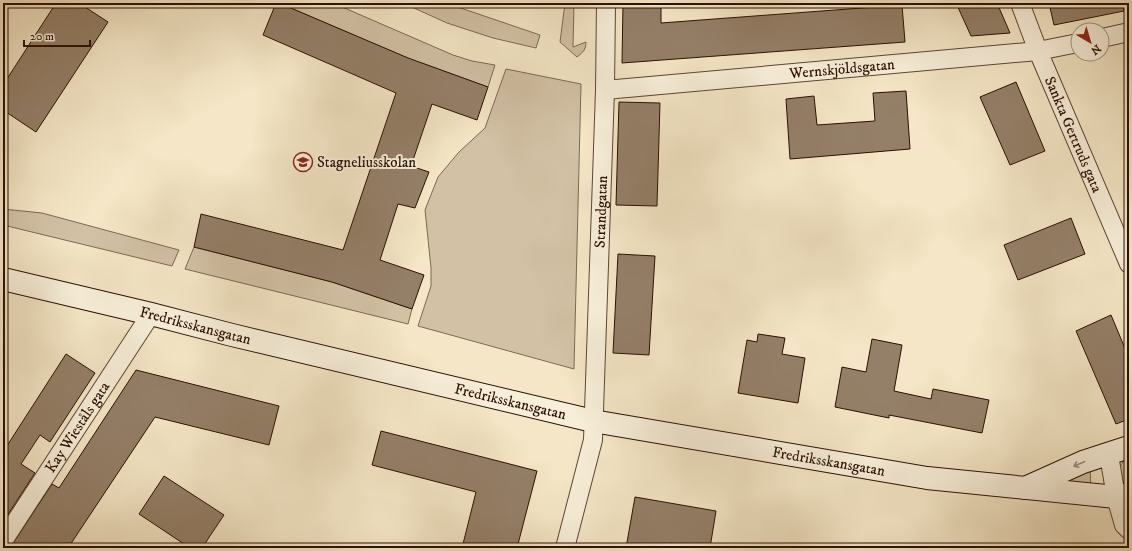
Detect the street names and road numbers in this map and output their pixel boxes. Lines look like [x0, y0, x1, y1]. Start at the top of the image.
street label: Wernskjöldsgatan [788, 54, 896, 83]
street label: Sankta Gertruds gata [1040, 73, 1107, 196]
street label: Strandgatan [590, 175, 612, 248]
street label: Fredriksskansgatan [138, 302, 253, 349]
street label: Kay Wieståls gata [41, 377, 114, 476]
street label: Fredriksskansgatan [453, 379, 568, 424]
street label: Fredriksskansgatan [771, 442, 887, 480]

